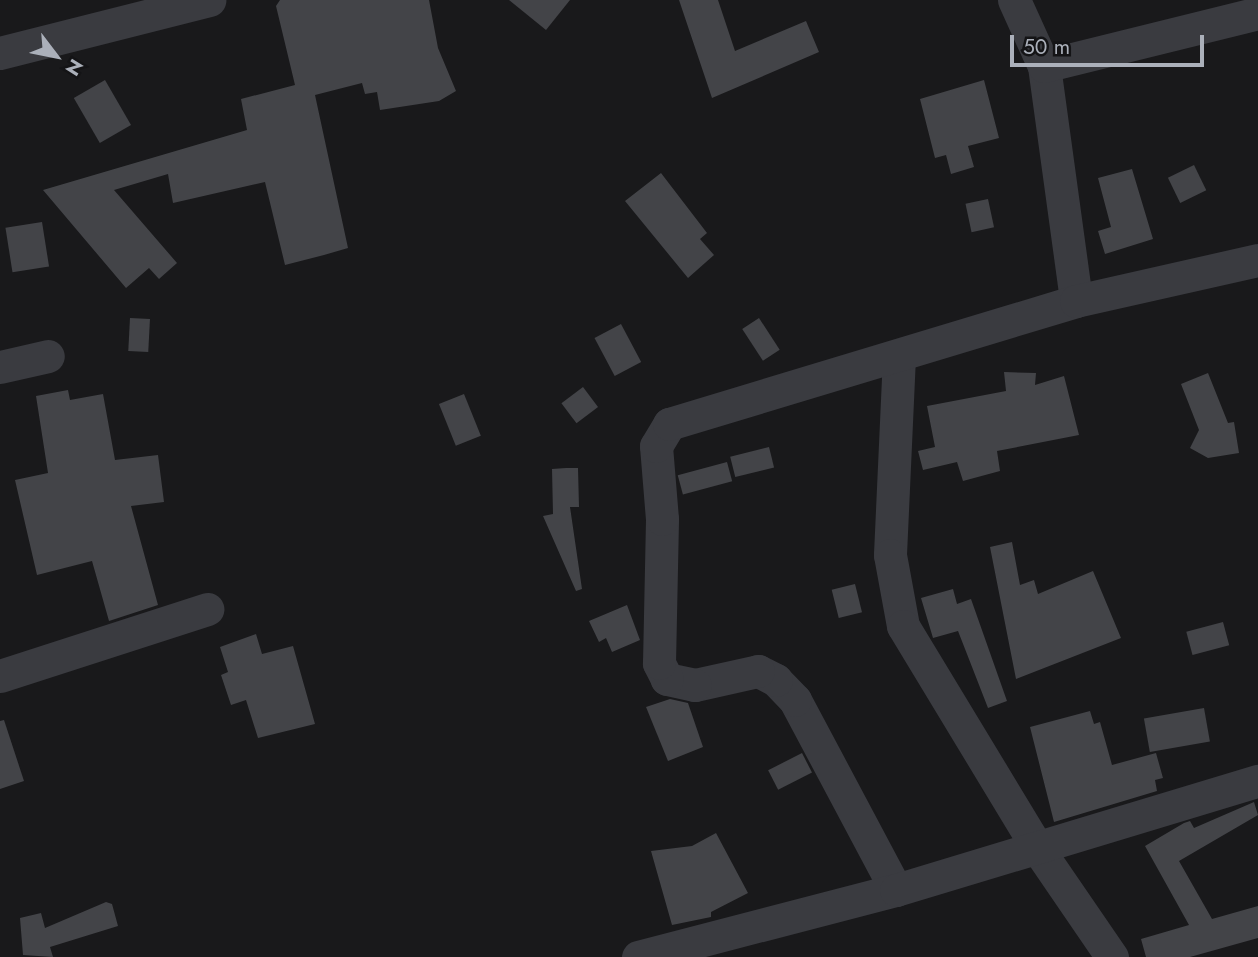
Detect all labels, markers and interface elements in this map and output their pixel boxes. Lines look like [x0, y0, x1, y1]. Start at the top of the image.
north arrow [21, 21, 91, 91]
scale bar [1013, 21, 1207, 65]
text: 50 m [1023, 32, 1070, 62]
text: N [59, 54, 90, 81]

